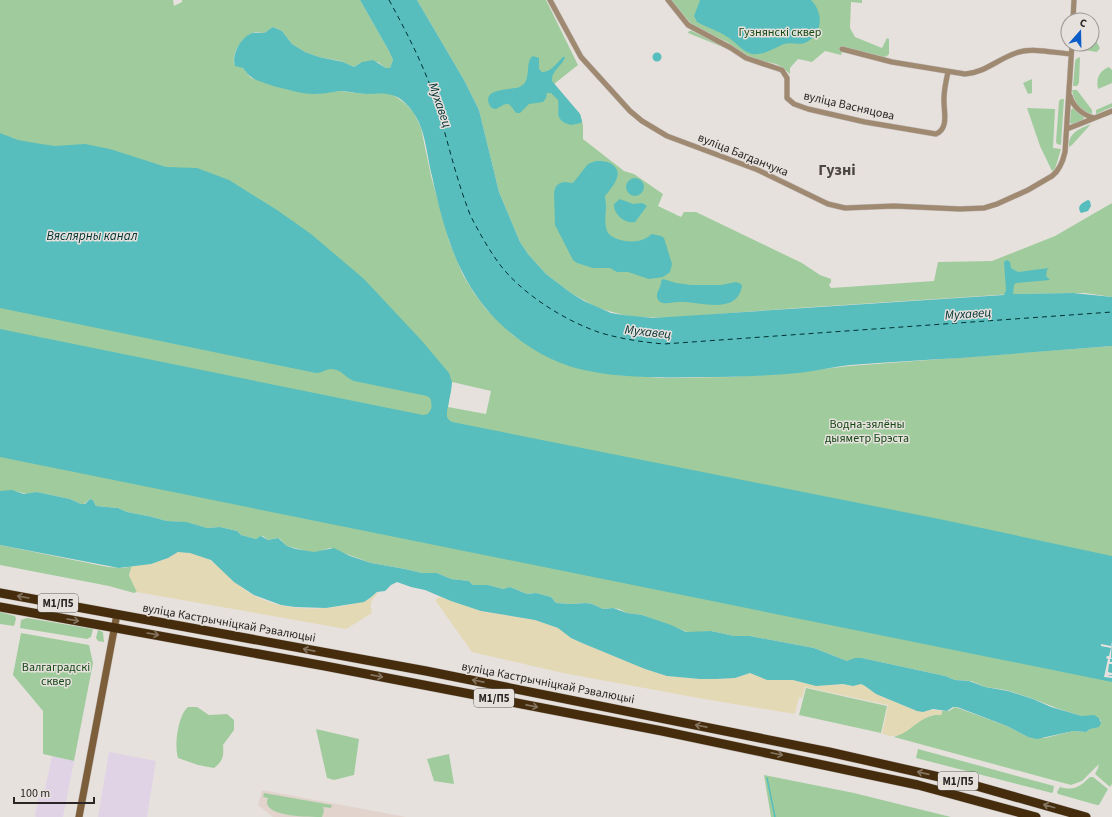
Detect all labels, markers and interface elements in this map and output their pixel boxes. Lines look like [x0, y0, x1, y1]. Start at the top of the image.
north arrow [1060, 12, 1100, 52]
text: С [1078, 15, 1089, 31]
park label: Гузнянскі сквер [739, 24, 822, 41]
water label: Мухавец [424, 80, 456, 130]
street label: вуліца Васняцова [802, 87, 896, 125]
street label: вуліца Багданчука [695, 129, 791, 181]
district label: Гузні [818, 159, 856, 181]
water label: Вяслярны канал [46, 227, 138, 245]
water label: Мухавец [944, 303, 992, 325]
water label: Мухавец [624, 321, 672, 343]
park label: Водна-зялёны дыяметр Брэста [825, 416, 909, 447]
one-way arrow [17, 593, 30, 601]
road number: М1/П5 [38, 594, 78, 612]
street label: вуліца Кастрычніцкай Рэвалюцыі [141, 599, 317, 647]
one-way arrow [66, 616, 79, 624]
one-way arrow [146, 631, 159, 639]
one-way arrow [303, 646, 316, 654]
street label: вуліца Кастрычніцкай Рэвалюцыі [460, 658, 636, 708]
park label: Валгаградскі сквер [22, 659, 90, 690]
one-way arrow [370, 672, 383, 680]
one-way arrow [471, 677, 484, 685]
road number: М1/П5 [474, 689, 514, 707]
one-way arrow [526, 702, 539, 710]
one-way arrow [695, 722, 708, 730]
one-way arrow [770, 751, 783, 759]
one-way arrow [917, 769, 930, 777]
road number: М1/П5 [938, 772, 978, 790]
scale bar [14, 779, 94, 805]
text: 100 m [20, 785, 50, 802]
one-way arrow [1042, 802, 1055, 810]

